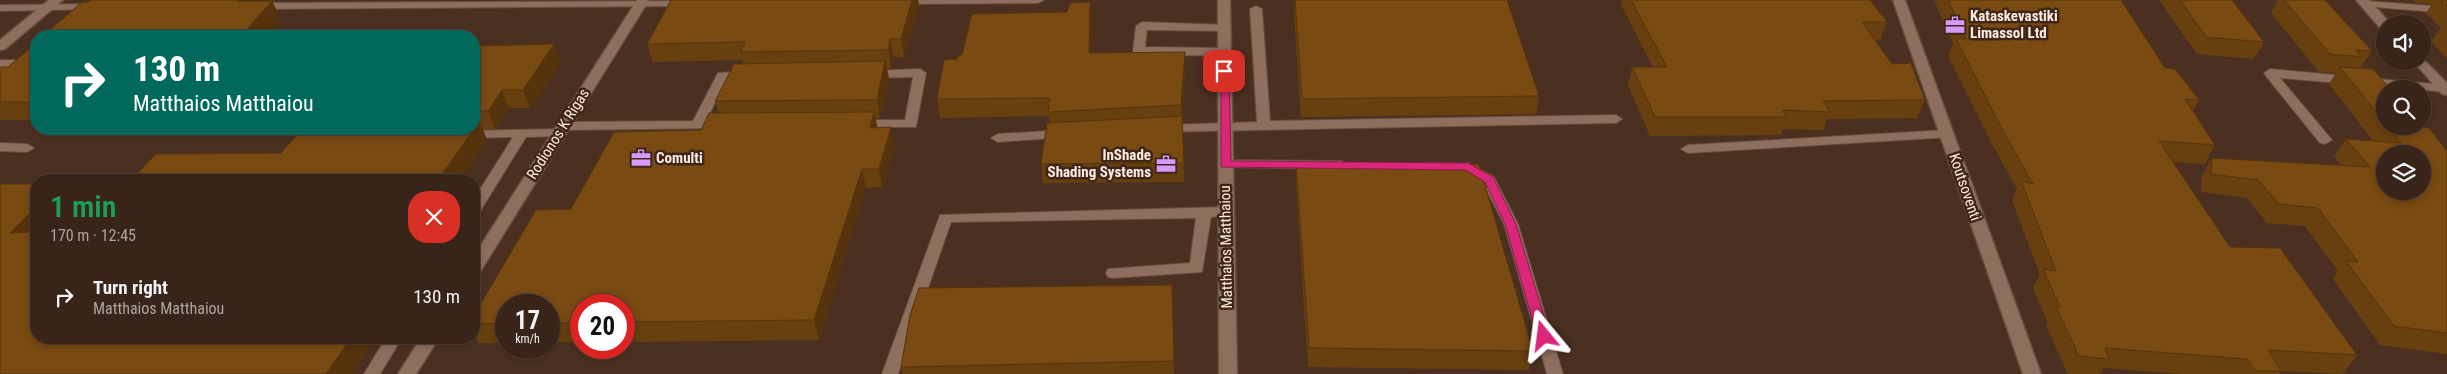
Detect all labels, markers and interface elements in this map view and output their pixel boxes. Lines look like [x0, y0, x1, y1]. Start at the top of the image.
place label: Kataskevastiki Limassol Ltd [1970, 7, 2058, 42]
office icon: Kataskevastiki Limassol Ltd [1944, 14, 1966, 36]
map controls [2376, 15, 2431, 200]
button: sound [2376, 15, 2431, 70]
text: 130 m [133, 49, 220, 90]
icon: right [50, 50, 115, 115]
pin [1203, 50, 1245, 92]
icon: arrive [1210, 57, 1238, 85]
button: search [2376, 80, 2431, 135]
street label: Rodionos K Rigas [523, 85, 593, 183]
text: Matthaios Matthaiou [133, 91, 314, 116]
button: layers [2376, 145, 2431, 200]
place label: InShade Shading Systems [1048, 146, 1151, 181]
office icon: Comulti [630, 147, 652, 169]
place label: Comulti [656, 149, 703, 167]
street label: Koutsoventi [1945, 151, 1985, 223]
office icon: InShade Shading Systems [1155, 153, 1177, 175]
street label: Matthaios Matthaiou [1216, 185, 1236, 309]
text: 1 min [50, 189, 116, 224]
button: close [408, 191, 460, 243]
text: 170 m · 12:45 [50, 226, 136, 245]
text: Turn right [93, 276, 168, 299]
icon: right [50, 283, 78, 311]
text: 130 m [413, 285, 460, 308]
speed limit sign: 20 [570, 294, 635, 359]
text: Matthaios Matthaiou [93, 299, 224, 318]
text: 17 [515, 306, 540, 335]
position arrow [1517, 309, 1569, 361]
text: km/h [515, 332, 540, 346]

